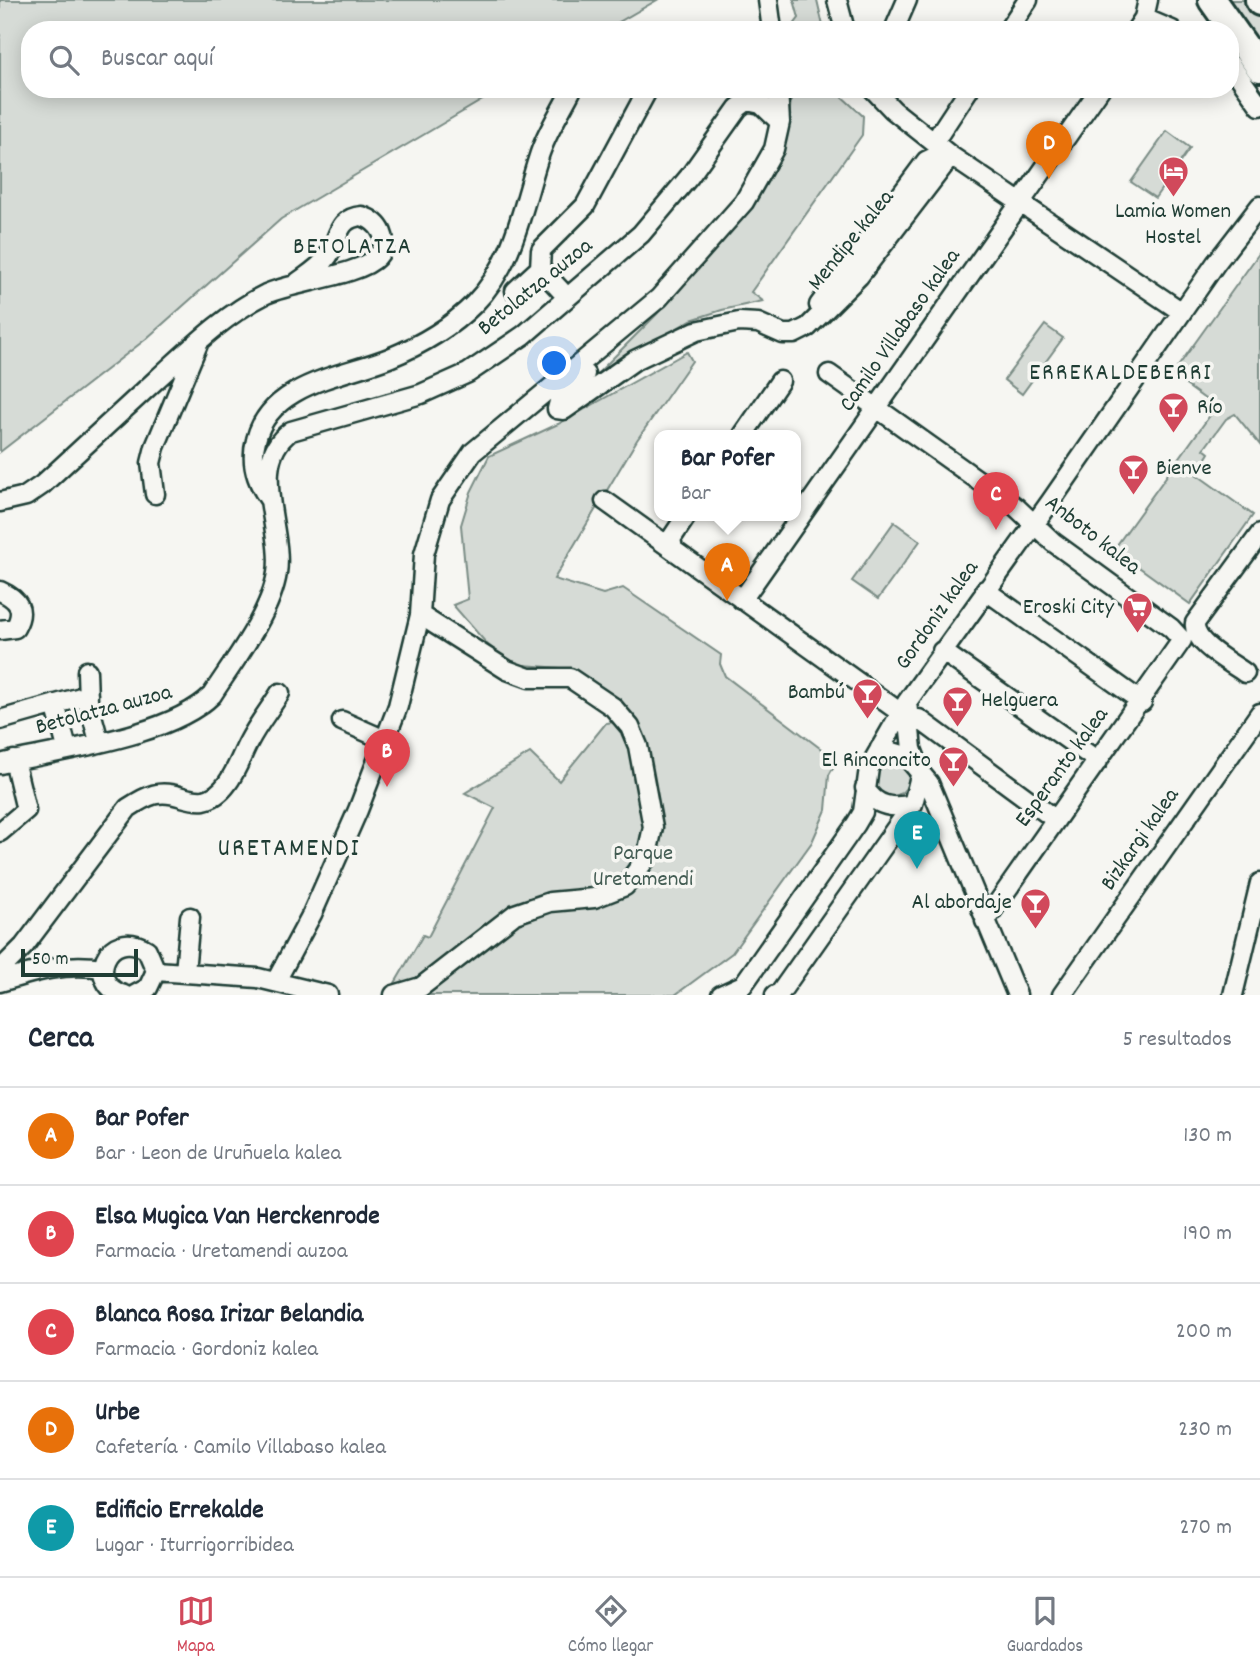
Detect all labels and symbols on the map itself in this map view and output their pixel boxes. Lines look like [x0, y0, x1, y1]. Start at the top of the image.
pin: D [1026, 121, 1072, 179]
hotel icon: Lamia Women Hostel [1156, 154, 1190, 198]
street label: Mendipe kalea [801, 182, 904, 299]
place label: Lamia Women Hostel [1115, 196, 1231, 255]
street label: Betolatza auzoa [471, 230, 602, 345]
district label: BETOLATZA [293, 231, 413, 265]
street label: Camilo Villabaso kalea [832, 242, 970, 419]
your location [537, 346, 571, 380]
district label: ERREKALDEBERRI [1029, 357, 1213, 391]
bar icon: Río [1157, 391, 1191, 435]
place label: Río [1197, 392, 1223, 425]
bar icon: Bienve [1116, 452, 1150, 496]
place label: Bienve [1156, 453, 1212, 486]
pin: C [973, 472, 1019, 530]
street label: Anboto kalea [1037, 488, 1148, 585]
pin: A [704, 543, 750, 601]
street label: Gordoniz kalea [888, 554, 989, 677]
supermarket icon: Eroski City [1120, 591, 1154, 635]
place label: Eroski City [1023, 592, 1115, 625]
bar icon: Bambú [851, 676, 885, 720]
street label: Betolatza auzoa [32, 677, 177, 745]
place label: Bambú [788, 677, 845, 710]
bar icon: Helguera [941, 684, 975, 728]
place label: Helguera [981, 685, 1059, 718]
street label: Esperanto kalea [1008, 700, 1119, 835]
pin: B [364, 729, 410, 787]
bar icon: El Rinconcito [937, 744, 971, 788]
place label: El Rinconcito [821, 745, 931, 778]
street label: Bizkargi kalea [1093, 781, 1189, 898]
pin: E [894, 811, 940, 869]
district label: URETAMENDI [218, 831, 360, 868]
park label: Parque Uretamendi [593, 838, 693, 897]
bar icon: Al abordaje [1018, 886, 1052, 930]
place label: Al abordaje [911, 887, 1012, 920]
scale bar [21, 946, 138, 978]

